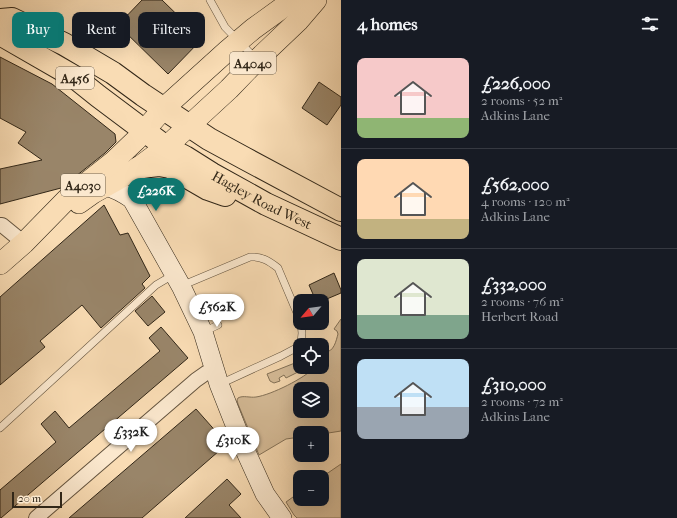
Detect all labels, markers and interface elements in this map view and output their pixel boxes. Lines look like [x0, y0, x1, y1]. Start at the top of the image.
chip: Buy [12, 12, 64, 48]
chip: Rent [72, 12, 130, 48]
chip: Filters [138, 12, 205, 48]
icon: filters [639, 13, 661, 35]
text: 4 homes [357, 14, 417, 34]
road number: A4040 [230, 52, 276, 74]
road number: A456 [56, 67, 94, 89]
text: £226,000 [481, 73, 551, 93]
icon: home [389, 74, 437, 122]
text: 2 rooms · 52 m² [481, 93, 562, 108]
text: Adkins Lane [481, 108, 550, 123]
street label: Hagley Road West [209, 168, 314, 233]
road number: A4030 [61, 174, 105, 196]
text: £562,000 [481, 174, 549, 194]
icon: home [389, 175, 437, 223]
pin: £226K [128, 178, 184, 212]
text: £226K [137, 183, 175, 198]
text: 4 rooms · 120 m² [481, 194, 570, 209]
text: Adkins Lane [481, 209, 550, 224]
text: £332,000 [481, 274, 547, 294]
icon: home [389, 275, 437, 323]
pin: £562K [189, 294, 245, 328]
north arrow [293, 294, 329, 330]
map controls [293, 294, 329, 506]
text: 2 rooms · 76 m² [481, 294, 563, 309]
text: £562K [198, 299, 236, 314]
text: Herbert Road [481, 309, 558, 324]
button: locate [293, 338, 329, 374]
text: £310,000 [481, 374, 546, 394]
icon: home [389, 375, 437, 423]
button: layers [293, 382, 329, 418]
text: 2 rooms · 72 m² [481, 394, 563, 409]
text: Adkins Lane [481, 409, 550, 424]
pin: £332K [103, 419, 159, 453]
text: £332K [113, 424, 149, 439]
button: + [293, 426, 329, 462]
pin: £310K [205, 427, 261, 461]
text: £310K [215, 432, 251, 447]
button: − [293, 470, 329, 506]
scale bar [12, 490, 62, 509]
text: 20 m [18, 492, 41, 505]

